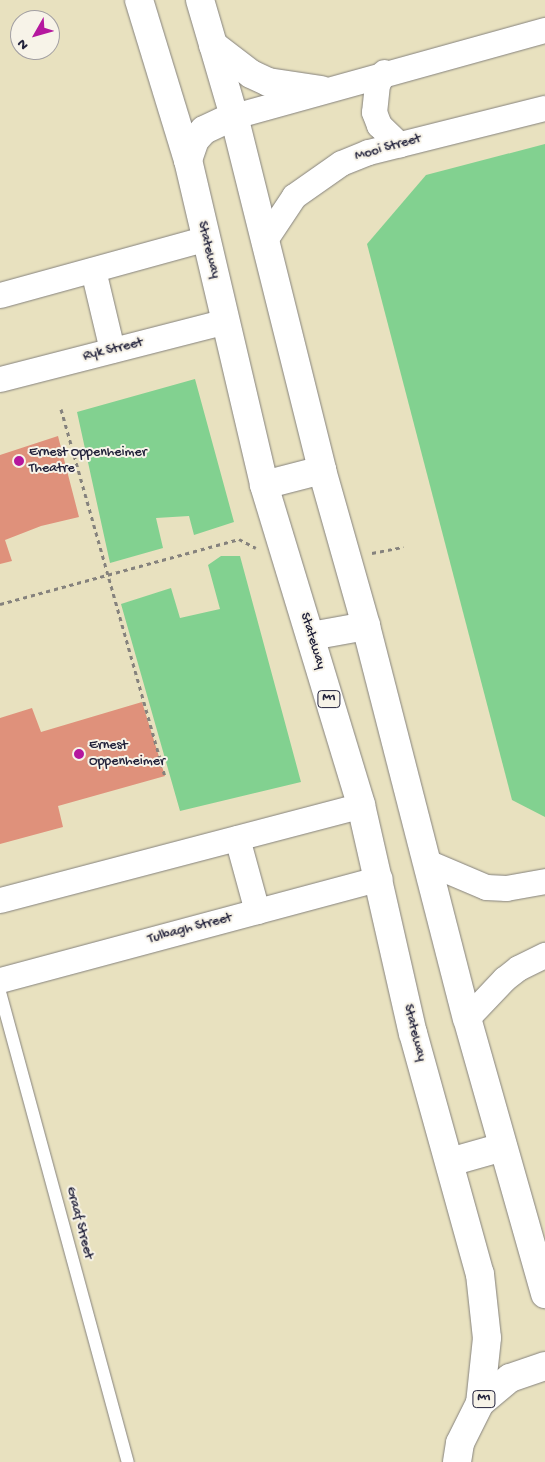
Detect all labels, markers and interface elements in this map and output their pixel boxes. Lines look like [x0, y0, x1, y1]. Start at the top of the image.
north arrow [10, 10, 60, 60]
text: N [14, 35, 33, 53]
street label: Mooi Street [353, 131, 423, 165]
street label: Stateway [193, 220, 223, 280]
street label: Ryk Street [81, 334, 145, 366]
place label: Ernest Oppenheimer Theatre [29, 445, 147, 478]
marker: Ernest Oppenheimer Theatre [13, 455, 25, 467]
street label: Stateway [295, 611, 329, 671]
road number: M1 [316, 690, 342, 709]
place label: Ernest Oppenheimer [89, 738, 165, 770]
marker: Ernest Oppenheimer [73, 748, 85, 760]
street label: Tulbagh Street [146, 910, 234, 948]
street label: Stateway [399, 1003, 429, 1063]
street label: Graaf Street [61, 1185, 97, 1261]
road number: M1 [472, 1390, 496, 1408]

